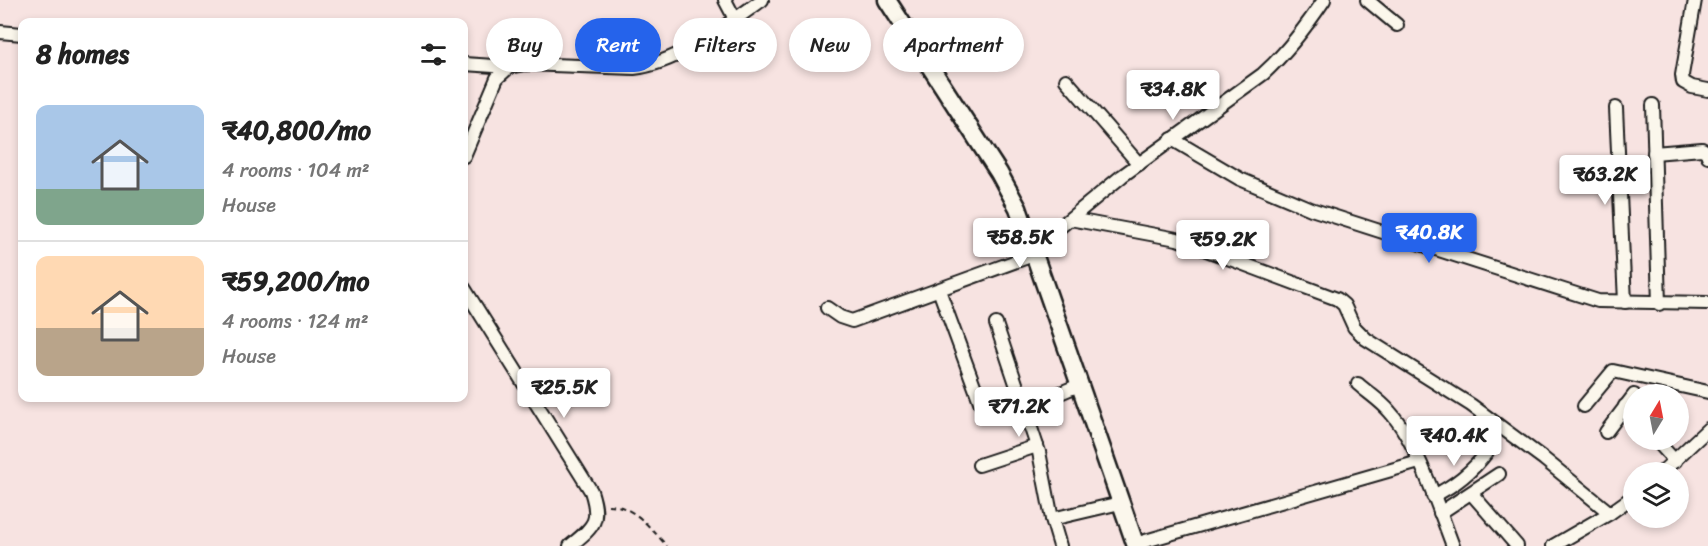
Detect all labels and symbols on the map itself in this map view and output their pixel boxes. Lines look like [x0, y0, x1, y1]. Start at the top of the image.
pin: ₹34.8K [1124, 70, 1222, 121]
pin: ₹63.2K [1556, 155, 1654, 206]
pin: ₹40.8K [1380, 213, 1478, 264]
pin: ₹58.5K [971, 218, 1069, 269]
pin: ₹59.2K [1174, 220, 1272, 271]
pin: ₹25.5K [515, 368, 613, 419]
north arrow [1623, 384, 1689, 450]
pin: ₹71.2K [970, 387, 1068, 438]
pin: ₹40.4K [1405, 416, 1503, 467]

